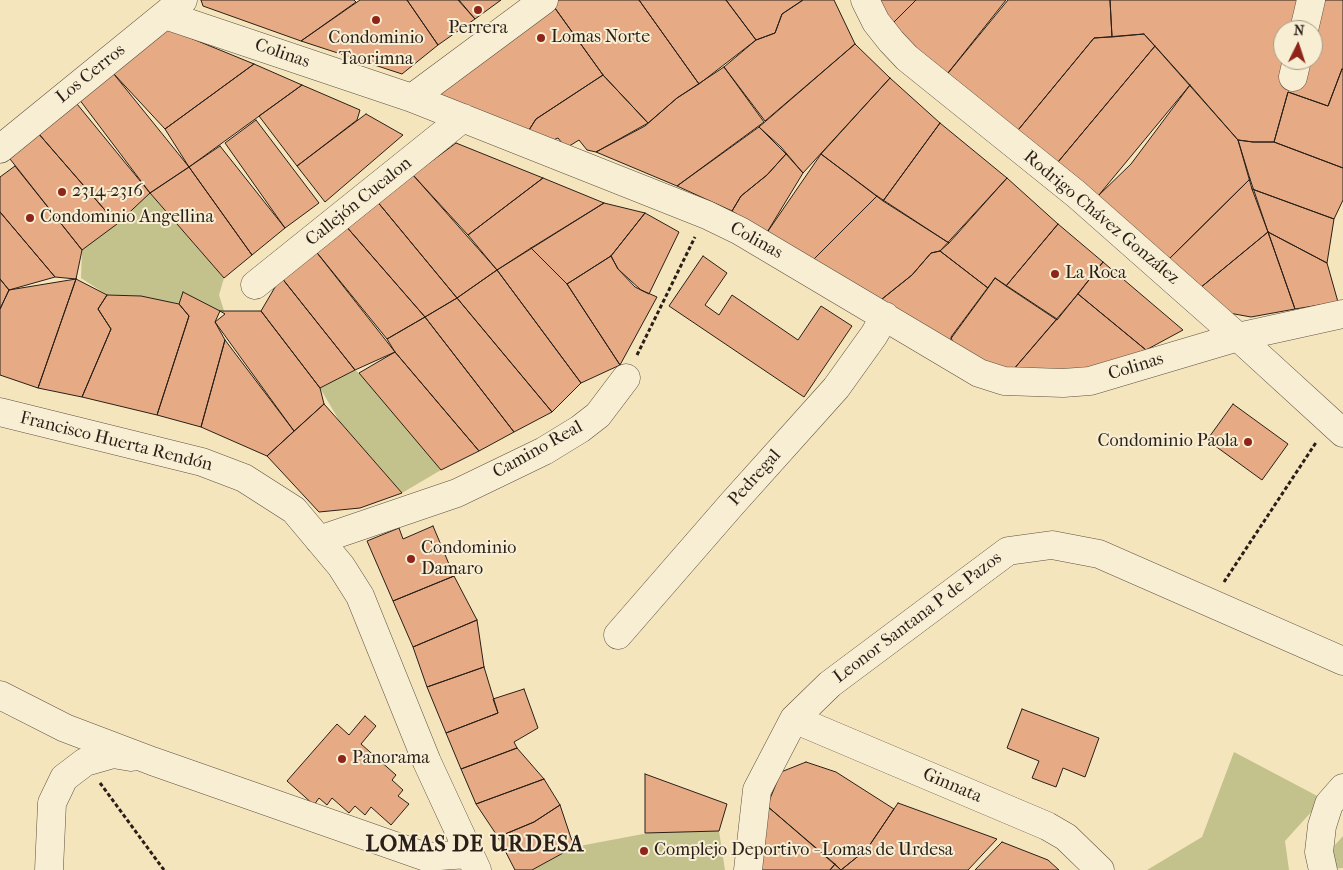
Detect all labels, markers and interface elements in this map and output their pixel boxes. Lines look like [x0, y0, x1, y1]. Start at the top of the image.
marker: Perrera [472, 4, 484, 16]
marker: Condominio Taorimna [370, 14, 382, 26]
place label: Perrera [448, 18, 508, 40]
north arrow [1273, 20, 1323, 70]
text: N [1293, 22, 1305, 39]
place label: Lomas Norte [551, 27, 650, 49]
place label: Condominio Taorimna [328, 28, 424, 70]
marker: Lomas Norte [535, 32, 547, 44]
street label: Colinas [252, 35, 312, 73]
street label: Los Cerros [52, 40, 130, 108]
street label: Rodrigo Chávez González [1019, 146, 1183, 290]
street label: Callejón Cucalon [302, 153, 416, 251]
place label: 2314-2316 [72, 181, 143, 203]
marker: 2314-2316 [56, 186, 68, 198]
place label: Condominio Angellina [40, 207, 214, 229]
marker: Condominio Angellina [24, 212, 36, 224]
street label: Colinas [726, 218, 786, 264]
place label: La Roca [1065, 263, 1126, 285]
marker: La Roca [1049, 268, 1061, 280]
street label: Colinas [1106, 348, 1166, 386]
street label: Francisco Huerta Rendón [18, 408, 214, 476]
street label: Camino Real [489, 417, 587, 483]
place label: Condominio Paola [1097, 431, 1238, 453]
marker: Condominio Paola [1242, 436, 1254, 448]
street label: Pedregal [724, 445, 786, 511]
place label: Condominio Damaro [421, 538, 516, 580]
street label: Leonor Santana P de Pazos [830, 548, 1006, 688]
marker: Condominio Damaro [405, 553, 417, 565]
place label: Panorama [352, 748, 430, 770]
marker: Panorama [336, 753, 348, 765]
street label: Ginnata [919, 764, 985, 808]
district label: LOMAS DE URDESA [364, 833, 586, 859]
place label: Complejo Deportivo - Lomas de Urdesa [654, 840, 953, 862]
marker: Complejo Deportivo - Lomas de Urdesa [638, 845, 650, 857]

